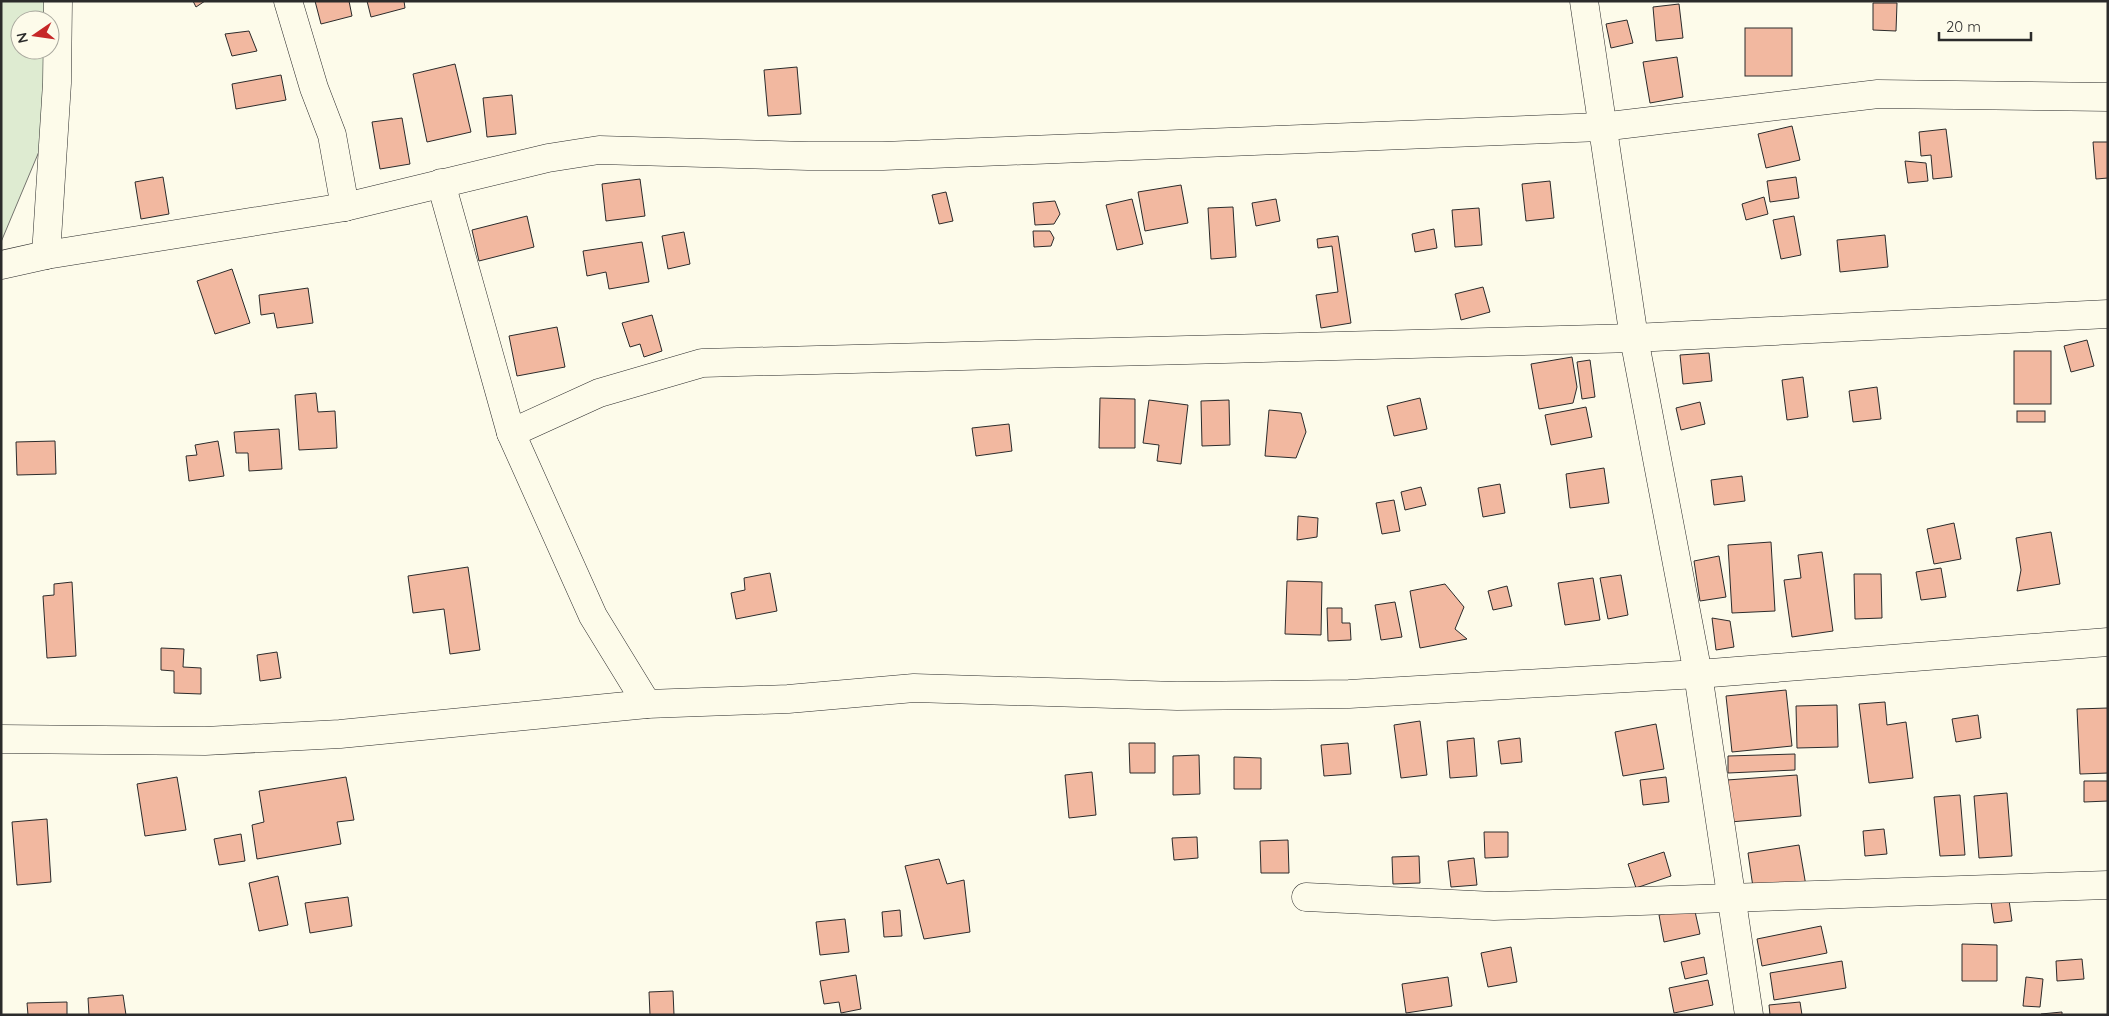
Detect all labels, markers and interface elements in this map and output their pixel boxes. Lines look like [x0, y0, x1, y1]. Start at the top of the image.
north arrow [10, 10, 60, 60]
scale bar [1939, 10, 2032, 42]
text: 20 m [1946, 17, 1981, 36]
text: N [12, 31, 32, 45]

